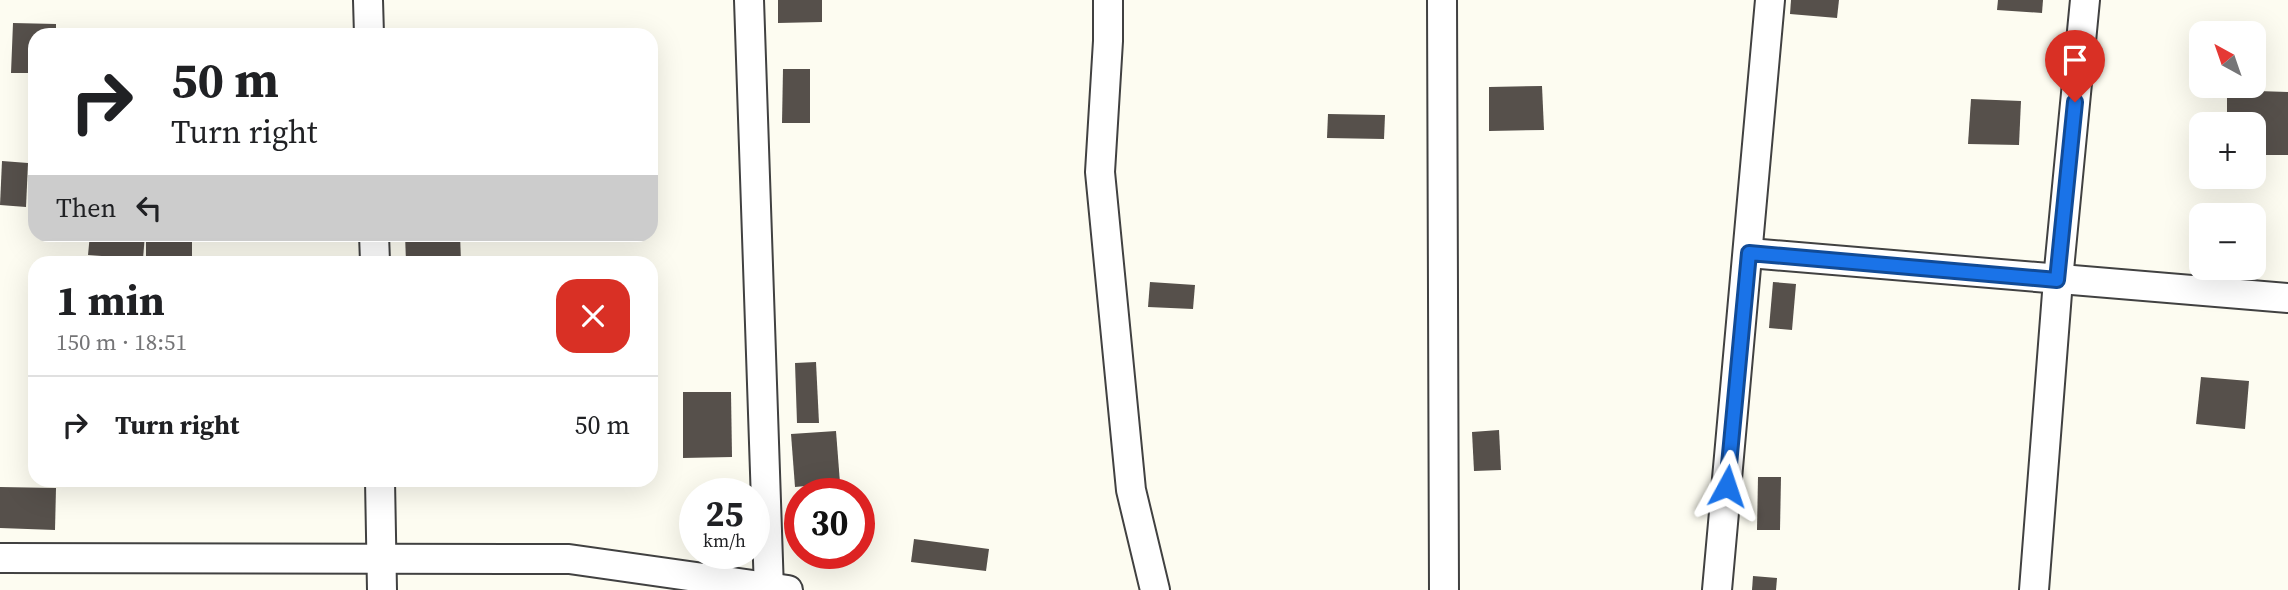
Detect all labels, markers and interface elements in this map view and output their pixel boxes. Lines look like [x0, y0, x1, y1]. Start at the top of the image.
north arrow [2189, 21, 2266, 98]
map controls [2189, 21, 2266, 280]
pin [2045, 30, 2105, 102]
icon: arrive [2056, 41, 2094, 79]
text: 50 m [171, 46, 279, 113]
icon: right [56, 56, 147, 147]
text: Turn right [171, 110, 317, 154]
button: + [2189, 112, 2266, 189]
icon: left [130, 189, 168, 227]
text: Then [56, 190, 116, 226]
button: − [2189, 203, 2266, 280]
text: 1 min [56, 271, 165, 329]
button: close [556, 279, 630, 353]
text: 150 m · 18:51 [56, 326, 187, 358]
icon: right [56, 406, 94, 444]
text: Turn right [115, 407, 239, 443]
text: 50 m [575, 407, 630, 443]
position arrow [1690, 449, 1764, 523]
speed limit sign: 30 [784, 478, 875, 569]
text: 25 [706, 490, 743, 538]
text: km/h [703, 528, 746, 553]

